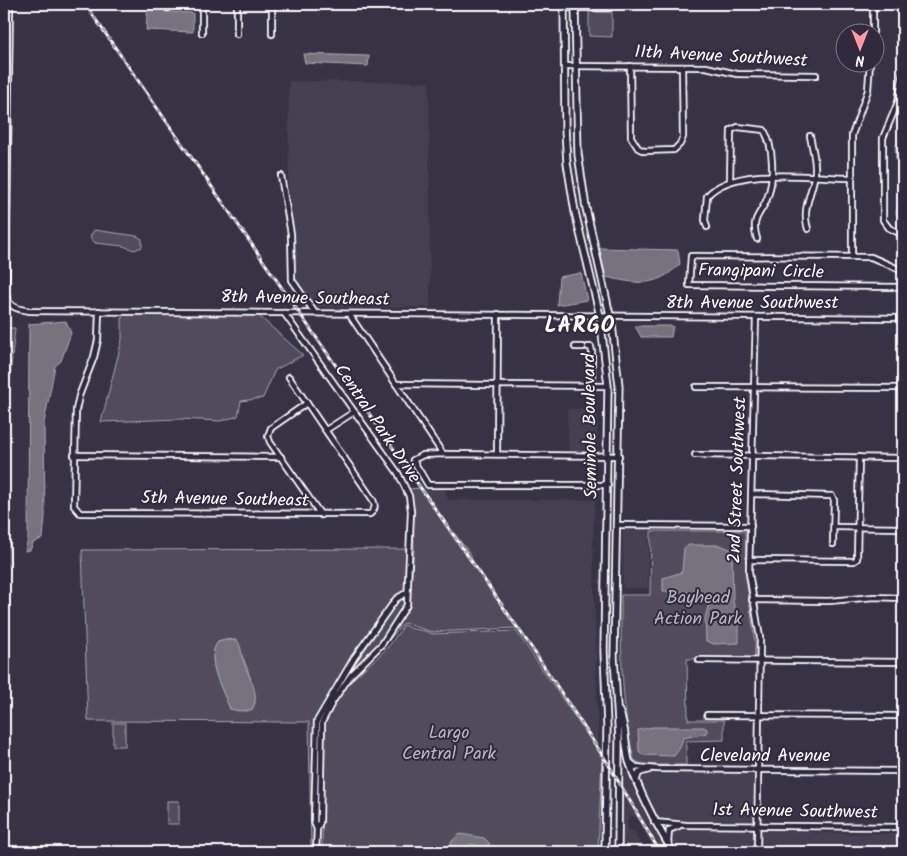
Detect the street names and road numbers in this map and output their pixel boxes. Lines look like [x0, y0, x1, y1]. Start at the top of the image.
street label: 11th Avenue Southwest [634, 38, 809, 76]
street label: Frangipani Circle [698, 256, 824, 288]
street label: 8th Avenue Southeast [220, 283, 391, 315]
street label: 8th Avenue Southwest [666, 289, 839, 318]
street label: Seminole Boulevard [575, 352, 607, 499]
street label: Central Park Drive [326, 358, 428, 490]
street label: 2nd Street Southwest [721, 395, 755, 564]
street label: 5th Avenue Southeast [141, 484, 310, 516]
street label: Cleveland Avenue [700, 742, 830, 771]
street label: 1st Avenue Southwest [712, 796, 879, 828]

